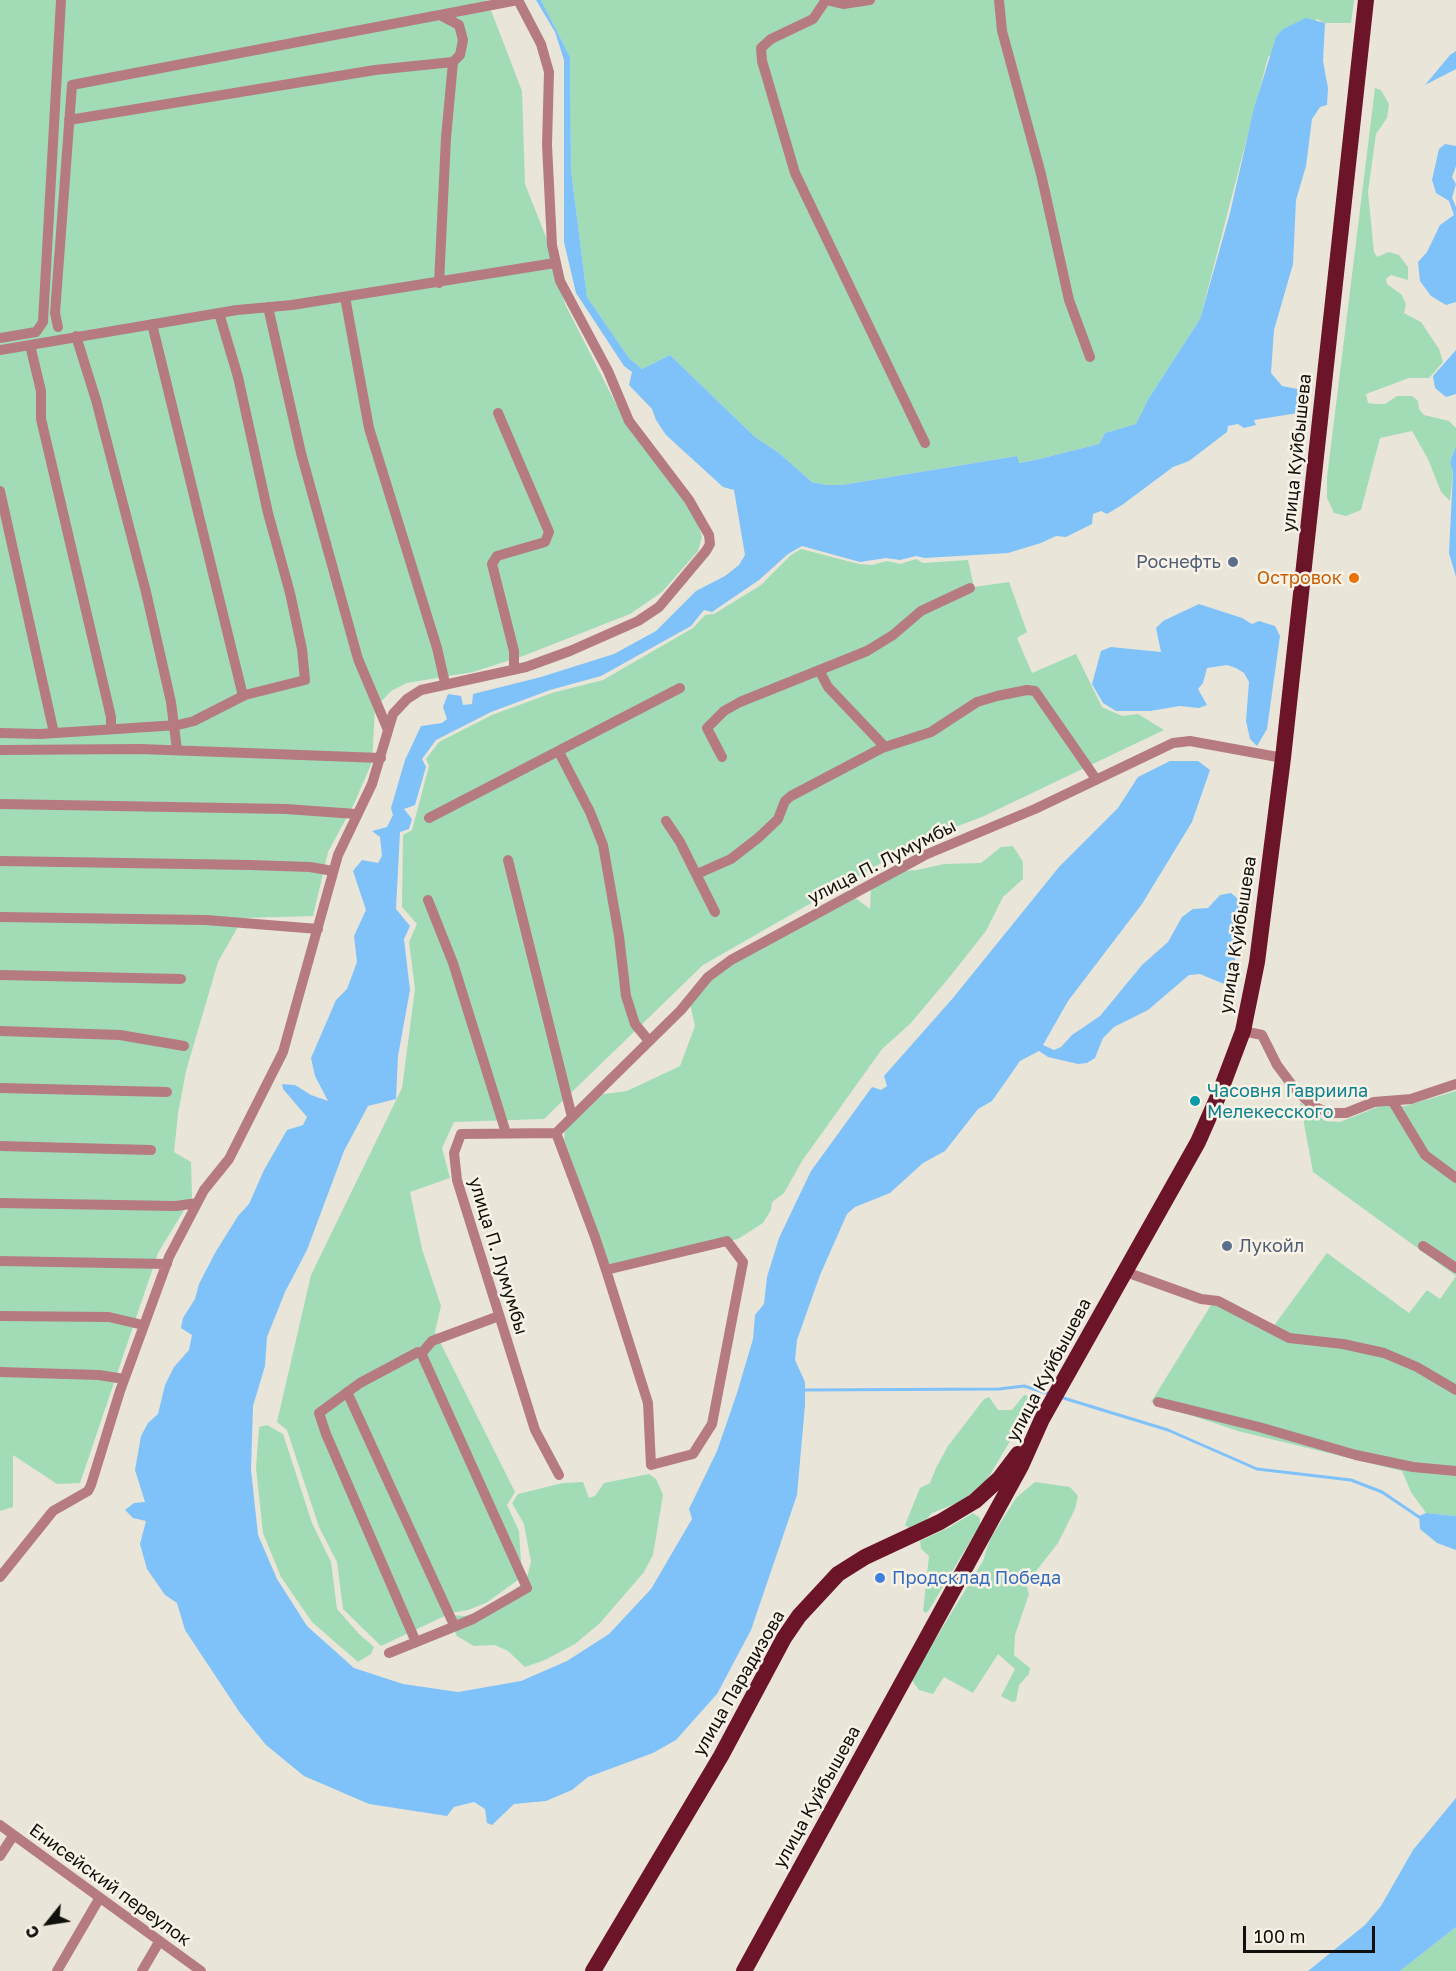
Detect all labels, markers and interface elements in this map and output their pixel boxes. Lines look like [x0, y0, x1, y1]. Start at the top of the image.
street label: улица Куйбышева [1278, 373, 1316, 533]
place label: Роснефть [1136, 551, 1221, 573]
marker: Роснефть [1226, 555, 1240, 569]
place label: Островок [1257, 567, 1342, 589]
marker: Островок [1347, 571, 1361, 585]
street label: улица П. Лумумбы [804, 815, 960, 909]
street label: улица Куйбышева [1215, 855, 1261, 1015]
place label: Часовня Гавриила Мелекесского [1207, 1080, 1368, 1122]
marker: Часовня Гавриила Мелекесского [1188, 1094, 1202, 1108]
street label: улица П. Лумумбы [464, 1175, 532, 1337]
place label: Лукойл [1239, 1235, 1304, 1257]
marker: Лукойл [1220, 1239, 1234, 1253]
street label: улица Куйбышева [1002, 1295, 1096, 1445]
place label: Продсклад Победа [892, 1567, 1061, 1589]
marker: Продсклад Победа [873, 1571, 887, 1585]
street label: улица Парадизова [688, 1606, 790, 1760]
street label: улица Куйбышева [769, 1722, 865, 1872]
street label: Енисейский переулок [25, 1819, 195, 1951]
north arrow [18, 1893, 78, 1953]
scale bar [1246, 1914, 1378, 1952]
text: С [21, 1922, 44, 1942]
text: 100 m [1254, 1925, 1305, 1947]

